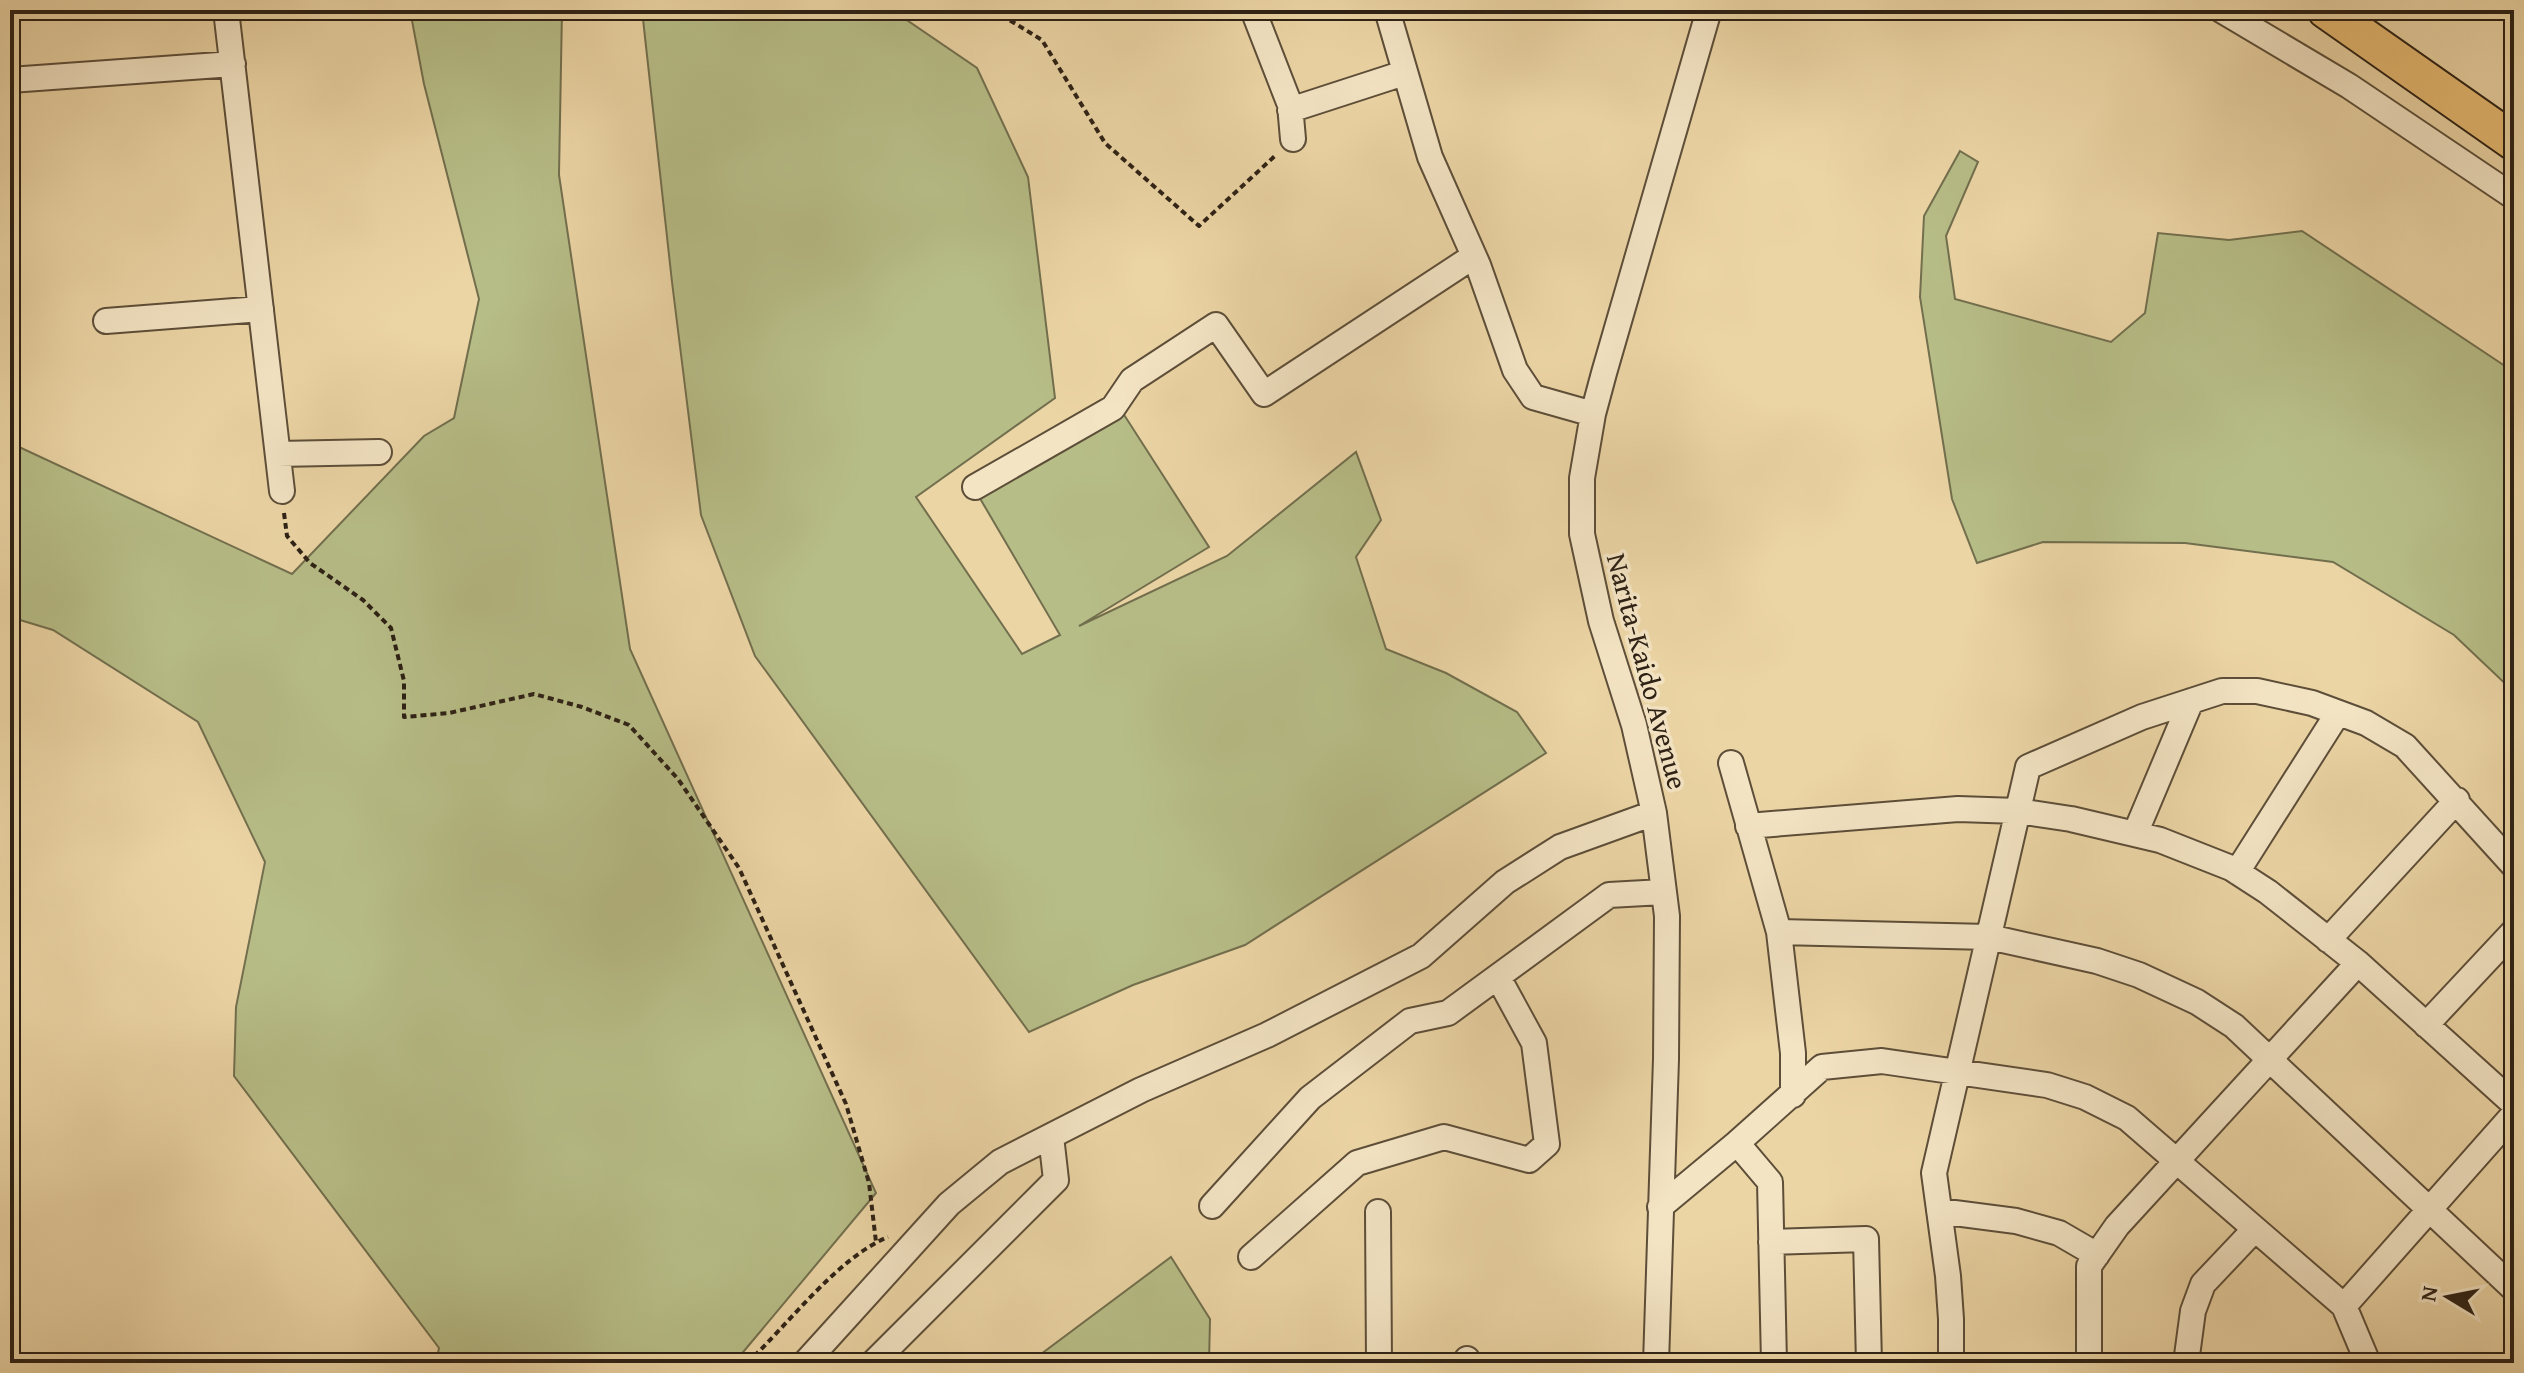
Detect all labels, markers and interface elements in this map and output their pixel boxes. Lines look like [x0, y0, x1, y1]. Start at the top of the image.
street label: Narita-Kaido Avenue [1597, 548, 1699, 794]
north arrow [2408, 1257, 2488, 1337]
text: N [2411, 1283, 2445, 1304]

